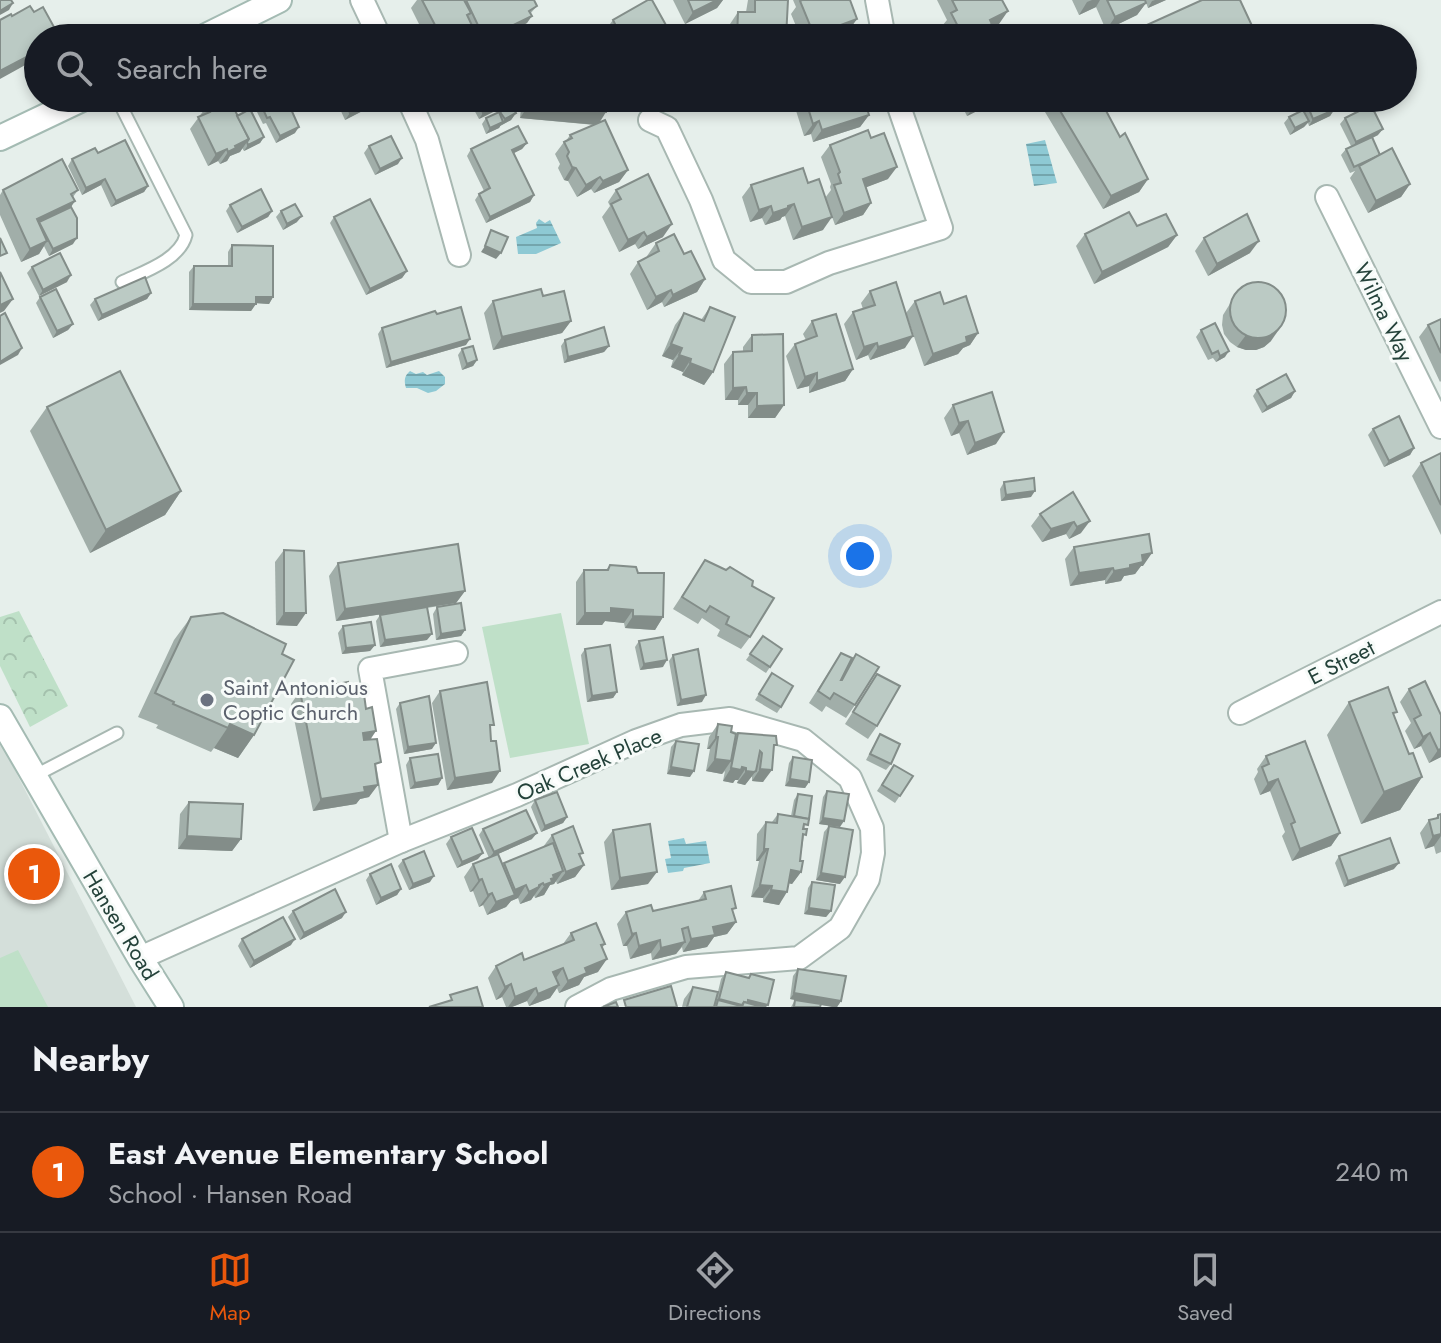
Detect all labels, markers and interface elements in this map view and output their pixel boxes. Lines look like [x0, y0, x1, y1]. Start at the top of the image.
search box [24, 24, 1417, 112]
icon: search [52, 46, 96, 90]
text: Search here [116, 47, 268, 90]
street label: Wilma Way [1346, 257, 1422, 367]
your location [840, 536, 880, 576]
street label: E Street [1302, 631, 1381, 692]
place label: Saint Antonious Coptic Church [223, 671, 368, 728]
marker: Saint Antonious Coptic Church [198, 691, 216, 709]
street label: Oak Creek Place [511, 719, 667, 809]
pin: 1 [8, 844, 60, 904]
street label: Hansen Road [75, 864, 167, 986]
text: Nearby [32, 1035, 149, 1084]
text: East Avenue Elementary School [108, 1132, 548, 1175]
text: 1 [51, 1153, 65, 1191]
text: 240 m [1335, 1153, 1409, 1191]
text: School · Hansen Road [108, 1175, 352, 1213]
tab: Map [208, 1248, 252, 1328]
tab: Directions [668, 1248, 761, 1328]
tab: Saved [1177, 1248, 1233, 1328]

